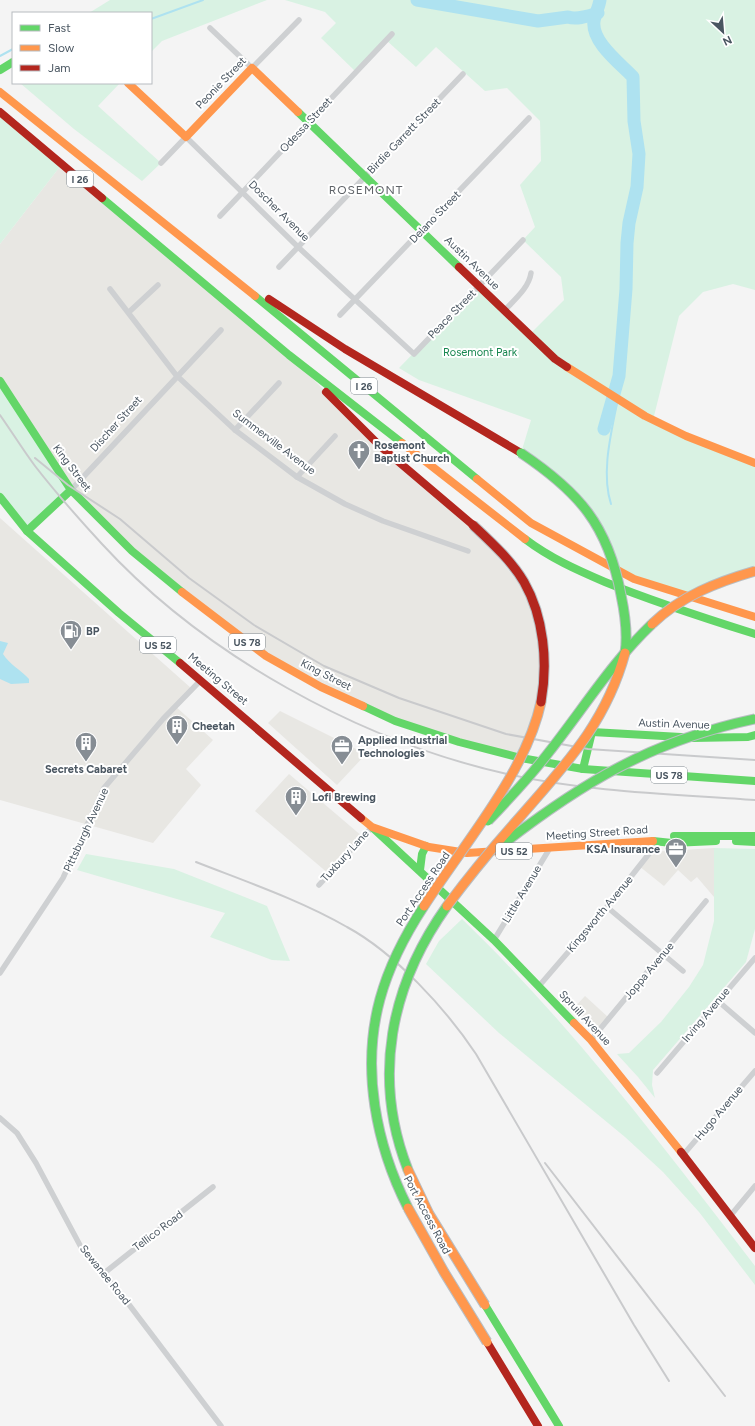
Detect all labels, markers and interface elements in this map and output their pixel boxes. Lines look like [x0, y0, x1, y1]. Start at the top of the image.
legend [12, 12, 152, 84]
north arrow [703, 12, 743, 52]
text: Fast [48, 21, 71, 35]
text: N [720, 33, 734, 48]
text: Slow [48, 41, 75, 55]
street label: Peonie Street [193, 54, 249, 112]
text: Jam [48, 61, 71, 75]
street label: Odessa Street [277, 95, 335, 155]
street label: Birdie Garrett Street [365, 96, 443, 176]
road number: I 26 [67, 171, 93, 187]
street label: Doscher Avenue [246, 178, 312, 244]
district label: ROSEMONT [329, 183, 403, 197]
street label: Delano Street [407, 188, 463, 246]
street label: Austin Avenue [442, 233, 502, 293]
street label: Peace Street [425, 287, 479, 341]
park label: Rosemont Park [443, 346, 518, 359]
road number: I 26 [351, 378, 377, 394]
street label: Discher Street [88, 393, 144, 455]
street label: Summerville Avenue [230, 407, 318, 477]
church icon: Rosemont Baptist Church [346, 438, 372, 471]
place label: Rosemont Baptist Church [374, 439, 450, 465]
street label: King Street [50, 442, 94, 494]
fuel station icon: BP [58, 618, 84, 651]
place label: BP [86, 625, 100, 638]
road number: US 78 [229, 634, 265, 650]
road number: US 52 [140, 637, 176, 653]
street label: Meeting Street [185, 650, 251, 708]
street label: King Street [298, 657, 354, 693]
building icon: Cheetah [164, 713, 190, 746]
street label: Austin Avenue [638, 716, 710, 732]
place label: Cheetah [192, 720, 235, 733]
building icon: Secrets Cabaret [73, 730, 99, 763]
office icon: Applied Industrial Technologies [329, 733, 355, 766]
place label: Applied Industrial Technologies [358, 734, 448, 760]
place label: Secrets Cabaret [45, 763, 128, 776]
road number: US 78 [651, 767, 687, 783]
building icon: Lofi Brewing [283, 784, 309, 817]
street label: Pittsburgh Avenue [61, 786, 111, 874]
place label: Lofi Brewing [312, 791, 376, 804]
street label: Meeting Street Road [546, 823, 648, 843]
street label: Tuxbury Lane [318, 827, 372, 885]
office icon: KSA Insurance [663, 836, 689, 869]
road number: US 52 [496, 843, 532, 859]
place label: KSA Insurance [586, 843, 660, 856]
street label: Port Access Road [393, 849, 453, 929]
street label: Little Avenue [500, 863, 544, 925]
street label: Kingsworth Avenue [564, 873, 636, 955]
street label: Joppa Avenue [621, 940, 677, 1002]
street label: Irving Avenue [679, 985, 733, 1045]
street label: Spruill Avenue [556, 988, 614, 1048]
street label: Hugo Avenue [692, 1083, 746, 1143]
street label: Port Access Road [401, 1174, 453, 1256]
street label: Tellico Road [130, 1208, 186, 1254]
street label: Sewanee Road [77, 1243, 133, 1307]

